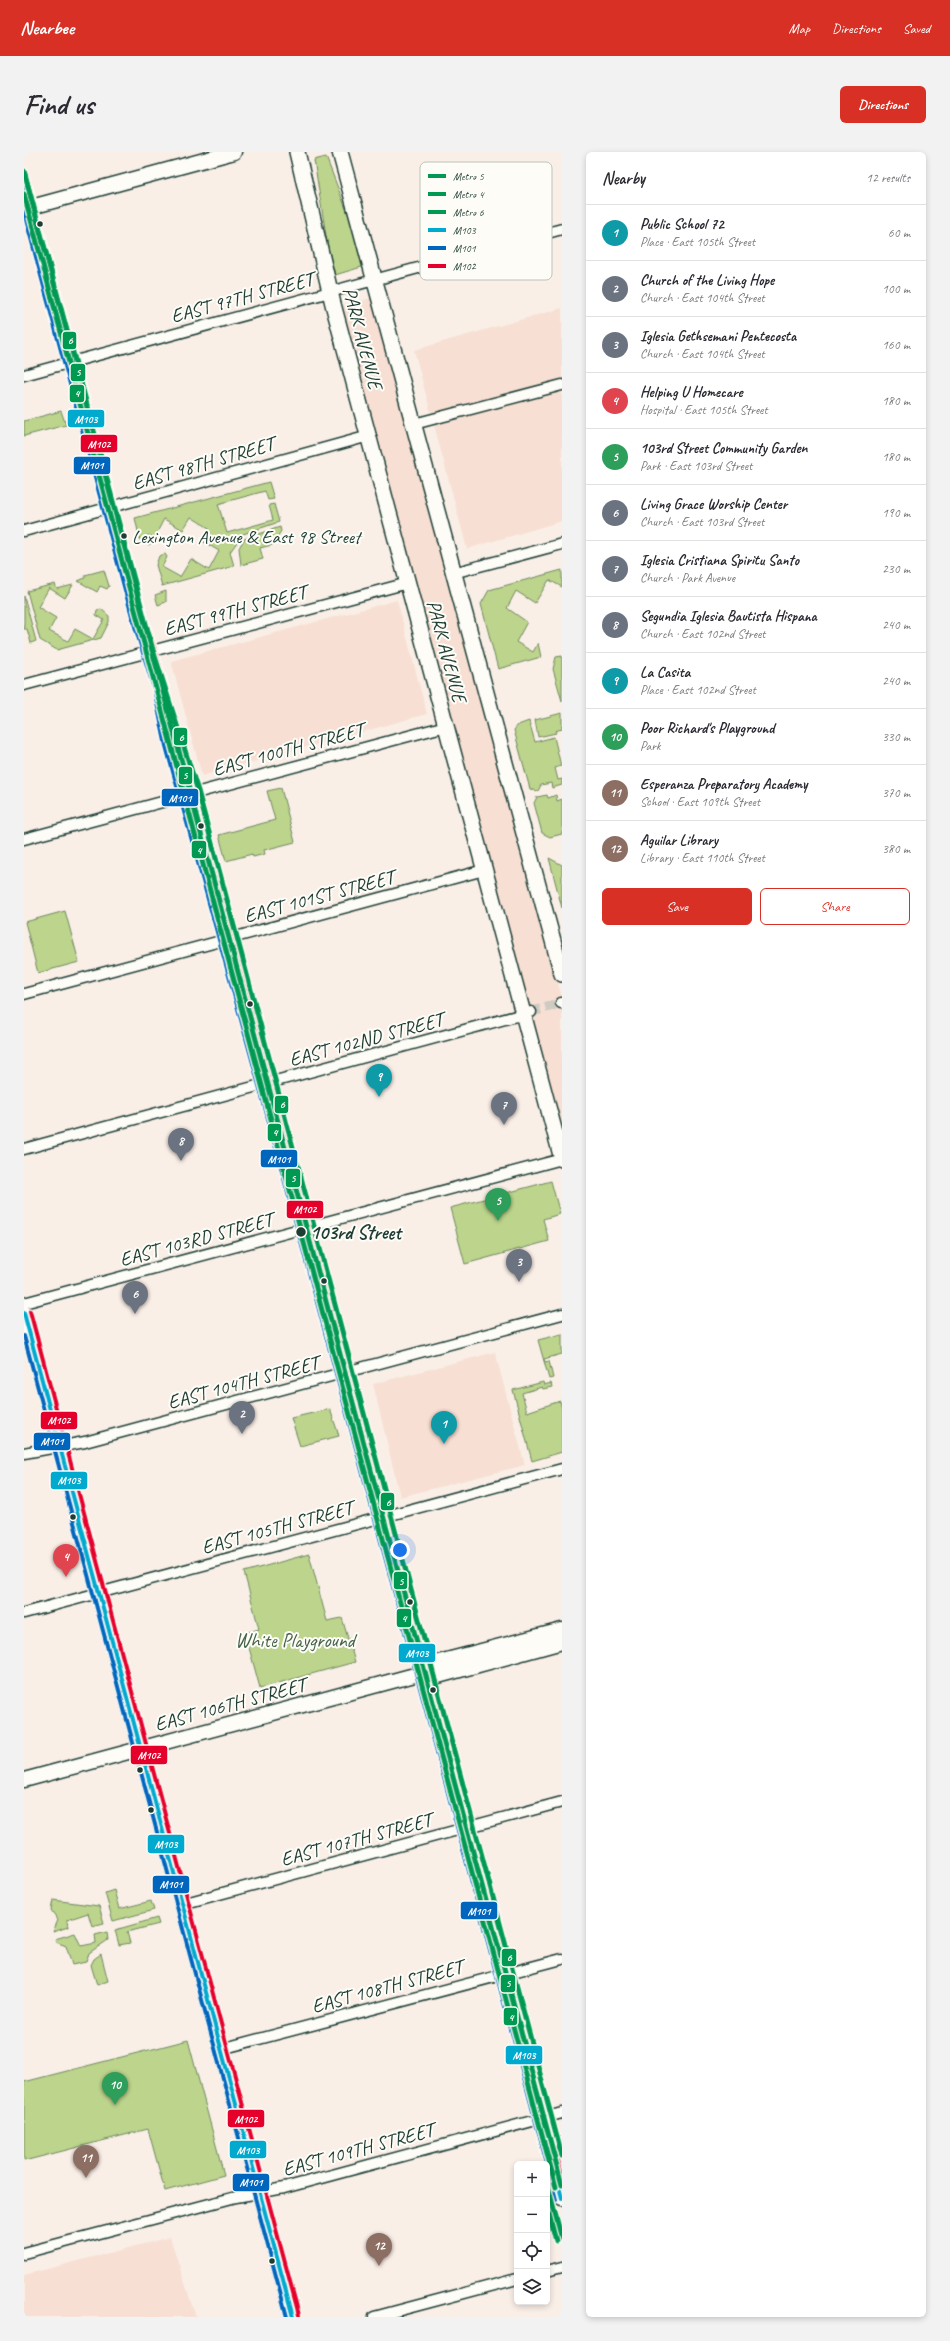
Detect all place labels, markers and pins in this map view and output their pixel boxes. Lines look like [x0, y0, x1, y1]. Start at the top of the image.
unlabelled marker [35, 219, 45, 229]
place label: Lexington Avenue & East 98 Street [132, 525, 363, 549]
marker: Lexington Avenue & East 98 Street [119, 531, 129, 541]
unlabelled marker [196, 821, 206, 831]
unlabelled marker [245, 999, 255, 1009]
pin: 9 [366, 1064, 392, 1097]
pin: 7 [491, 1092, 517, 1125]
pin: 8 [168, 1128, 194, 1161]
pin: 5 [485, 1188, 511, 1221]
place label: 103rd Street [310, 1220, 403, 1245]
marker: 103rd Street [294, 1225, 308, 1239]
pin: 3 [506, 1249, 532, 1282]
unlabelled marker [319, 1276, 329, 1286]
pin: 6 [122, 1281, 148, 1314]
pin: 2 [229, 1401, 255, 1434]
pin: 1 [431, 1411, 457, 1444]
unlabelled marker [68, 1512, 78, 1522]
pin: 4 [53, 1544, 79, 1577]
unlabelled marker [405, 1597, 415, 1607]
unlabelled marker [428, 1685, 438, 1695]
unlabelled marker [135, 1765, 145, 1775]
unlabelled marker [146, 1805, 156, 1815]
pin: 10 [102, 2072, 128, 2105]
pin: 11 [73, 2145, 99, 2178]
pin: 12 [366, 2233, 392, 2266]
unlabelled marker [267, 2256, 277, 2266]

